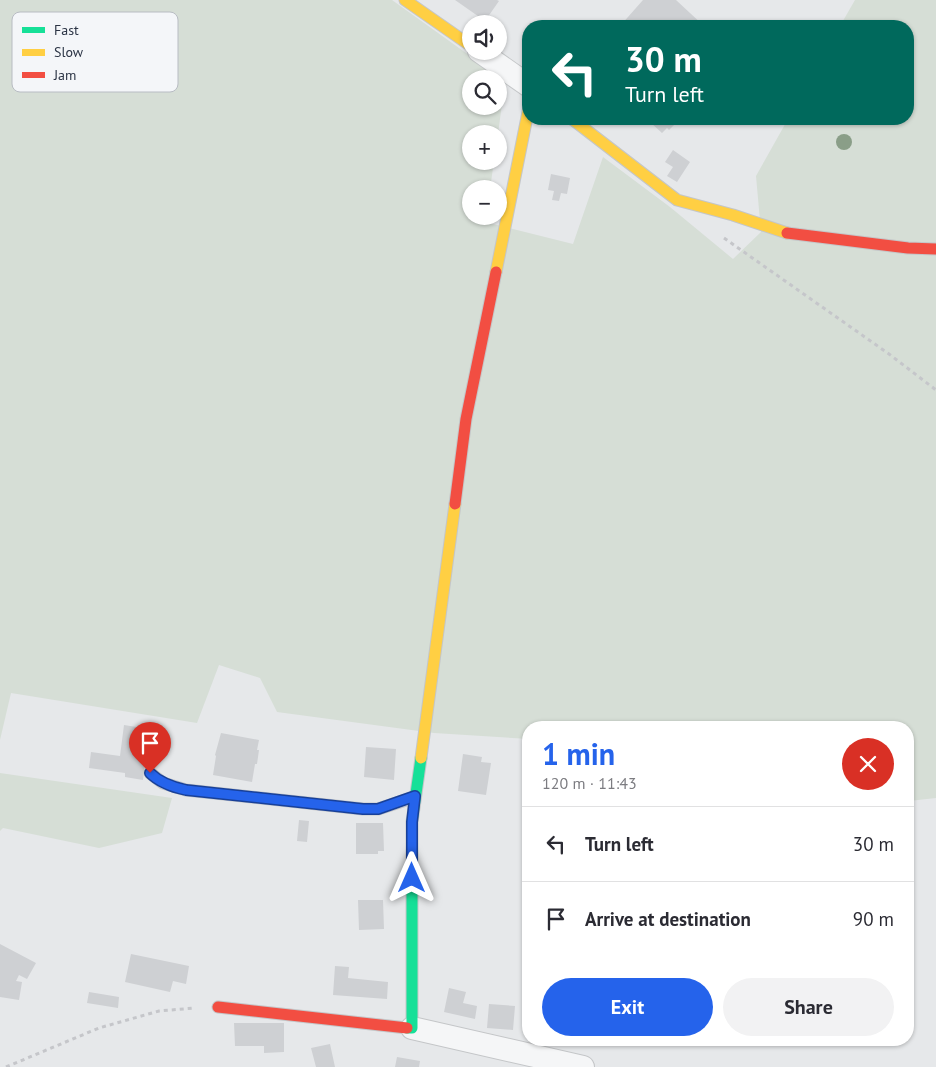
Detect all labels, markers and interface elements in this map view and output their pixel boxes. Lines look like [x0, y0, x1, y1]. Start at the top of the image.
legend [12, 12, 178, 92]
map controls [462, 15, 507, 225]
button: sound [462, 15, 507, 60]
text: Fast [54, 21, 79, 39]
text: 30 m [625, 36, 702, 82]
icon: left [542, 40, 607, 105]
text: Slow [54, 43, 84, 61]
text: Jam [53, 66, 76, 84]
button: search [462, 70, 507, 115]
text: Turn left [625, 80, 704, 108]
button: + [462, 125, 507, 170]
button: − [462, 180, 507, 225]
pin [129, 722, 171, 773]
icon: arrive [136, 729, 164, 757]
text: 1 min [542, 734, 615, 773]
button: close [842, 738, 894, 790]
text: 120 m · 11:43 [542, 773, 637, 793]
icon: left [542, 830, 570, 858]
text: Turn left [585, 832, 654, 856]
text: 30 m [853, 832, 894, 856]
position arrow [385, 851, 437, 903]
icon: arrive [542, 905, 570, 933]
text: Arrive at destination [585, 907, 751, 931]
text: 90 m [853, 907, 894, 931]
button: Exit [542, 978, 713, 1036]
button: Share [723, 978, 894, 1036]

